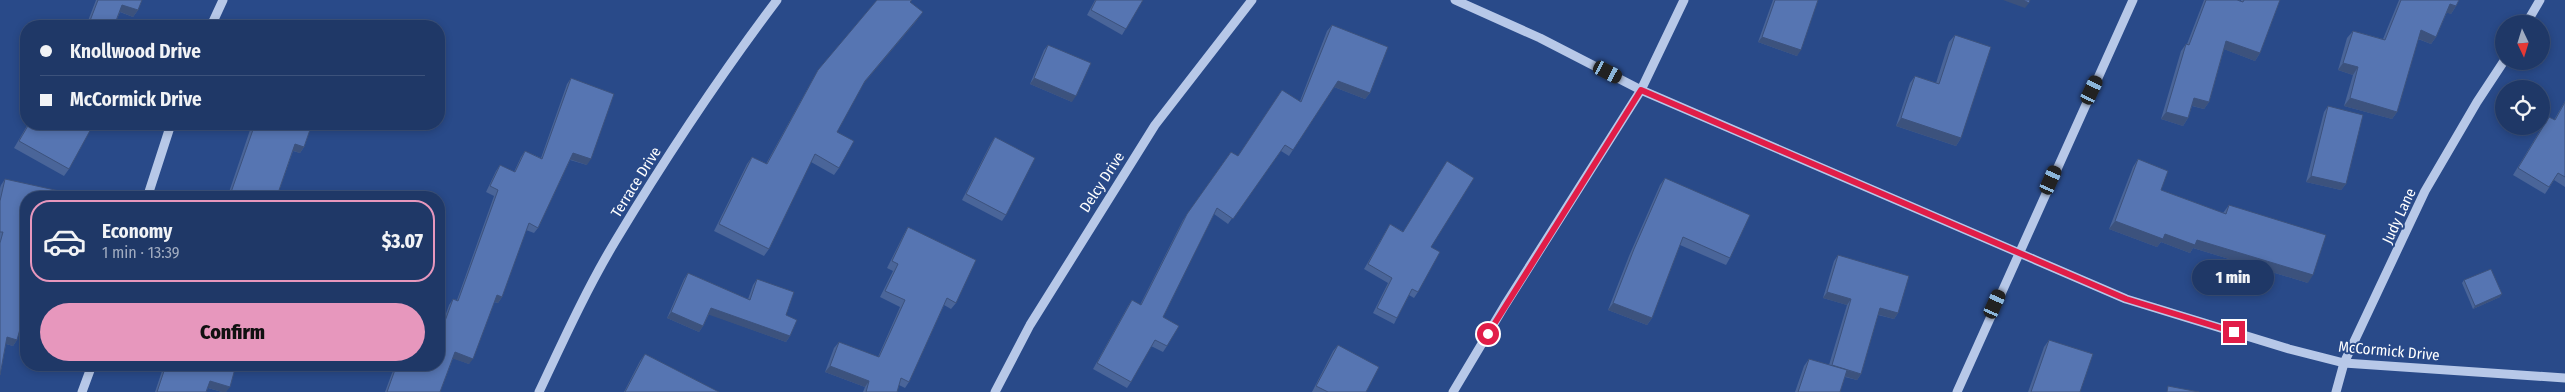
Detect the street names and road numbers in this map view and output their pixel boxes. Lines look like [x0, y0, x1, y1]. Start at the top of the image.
street label: Terrace Drive [607, 143, 665, 221]
street label: Delcy Drive [1076, 148, 1128, 216]
street label: Judy Lane [2378, 185, 2420, 247]
street label: McCormick Drive [2338, 338, 2440, 364]

